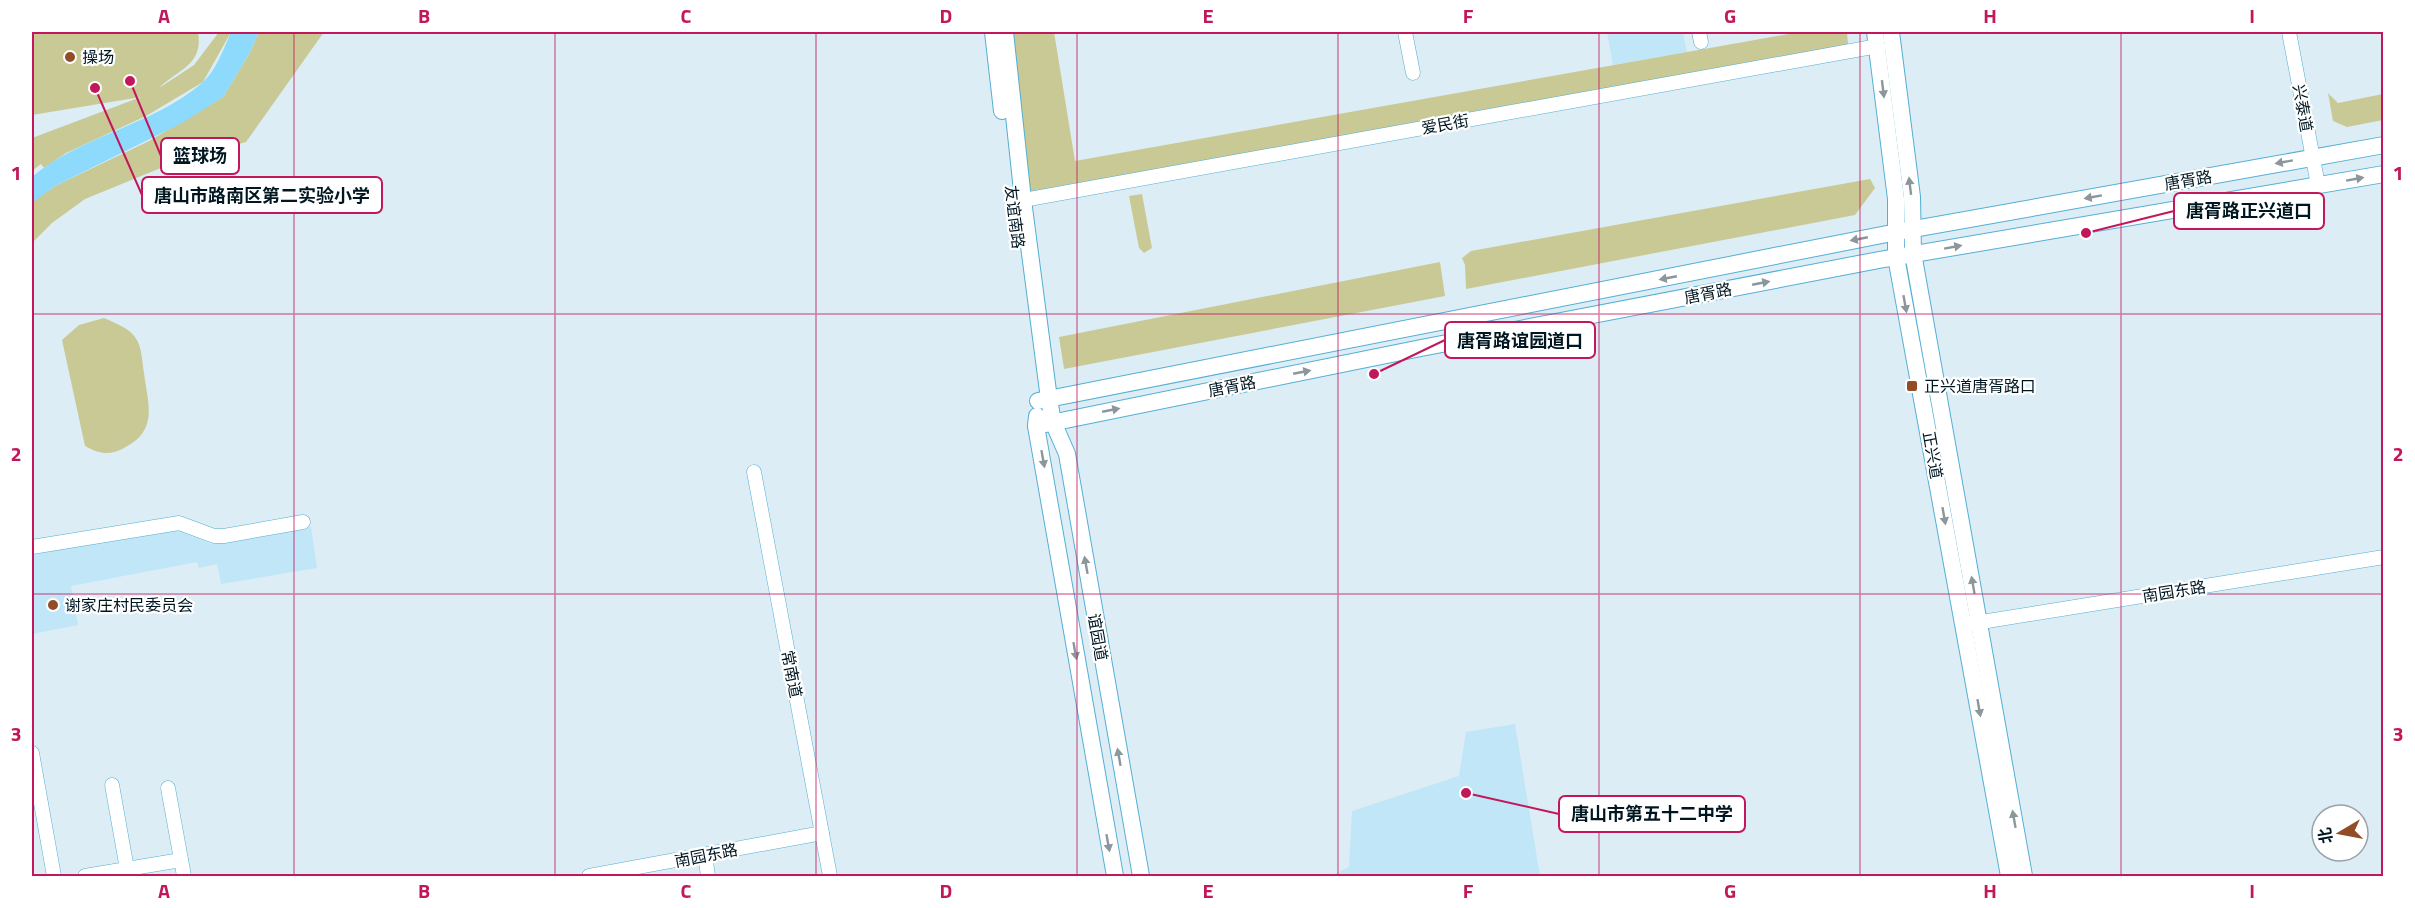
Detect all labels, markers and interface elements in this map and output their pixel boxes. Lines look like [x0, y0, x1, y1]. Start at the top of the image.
text: A [158, 0, 170, 31]
text: B [418, 0, 430, 31]
text: C [681, 0, 692, 31]
text: D [940, 0, 952, 31]
text: E [1202, 0, 1214, 31]
text: F [1463, 0, 1474, 31]
text: G [1724, 0, 1736, 31]
text: H [1983, 0, 1997, 31]
text: I [2249, 0, 2255, 31]
place label: 操场 [82, 45, 114, 69]
marker: 操场 [63, 50, 77, 64]
one-way arrow [1878, 80, 1888, 99]
street label: 兴泰道 [2287, 82, 2319, 134]
street label: 爱民街 [1419, 108, 1471, 140]
callout: 篮球场 [161, 138, 239, 174]
text: 篮球场 [173, 142, 227, 169]
text: 1 [10, 157, 22, 188]
text: 1 [2392, 157, 2404, 188]
one-way arrow [2275, 158, 2294, 167]
street label: 唐胥路 [2162, 164, 2214, 196]
one-way arrow [2346, 174, 2365, 183]
one-way arrow [1906, 176, 1915, 195]
callout: 唐山市路南区第二实验小学 [142, 177, 382, 213]
text: 唐山市路南区第二实验小学 [154, 182, 370, 209]
street label: 友谊南路 [999, 184, 1031, 250]
one-way arrow [2083, 193, 2102, 202]
callout: 唐胥路正兴道口 [2174, 193, 2324, 229]
text: 唐胥路正兴道口 [2186, 197, 2312, 224]
one-way arrow [1850, 235, 1869, 244]
one-way arrow [1943, 242, 1962, 251]
one-way arrow [1658, 274, 1677, 283]
street label: 唐胥路 [1682, 277, 1734, 309]
one-way arrow [1752, 278, 1771, 287]
one-way arrow [1901, 295, 1910, 314]
callout: 唐胥路谊园道口 [1445, 322, 1595, 358]
text: 唐胥路谊园道口 [1457, 327, 1583, 354]
one-way arrow [1292, 367, 1311, 376]
street label: 唐胥路 [1206, 370, 1258, 402]
place label: 正兴道唐胥路口 [1924, 374, 2036, 398]
marker: 正兴道唐胥路口 [1905, 379, 1919, 393]
one-way arrow [1101, 405, 1120, 414]
street label: 正兴道 [1917, 429, 1949, 481]
text: 2 [10, 438, 22, 469]
text: 2 [2392, 438, 2404, 469]
one-way arrow [1039, 450, 1048, 469]
one-way arrow [1940, 507, 1949, 526]
one-way arrow [1081, 555, 1090, 574]
street label: 南园东路 [2141, 574, 2207, 608]
one-way arrow [1968, 576, 1977, 595]
place label: 谢家庄村民委员会 [65, 593, 193, 617]
marker: 谢家庄村民委员会 [46, 598, 60, 612]
street label: 谊园道 [1082, 611, 1114, 663]
one-way arrow [1071, 642, 1080, 661]
street label: 常南道 [776, 648, 808, 700]
one-way arrow [1975, 699, 1984, 718]
text: 3 [10, 718, 22, 749]
text: 3 [2392, 718, 2404, 749]
one-way arrow [1114, 747, 1123, 766]
callout: 唐山市第五十二中学 [1559, 796, 1745, 832]
text: 唐山市第五十二中学 [1571, 800, 1733, 827]
north arrow [2310, 803, 2370, 863]
one-way arrow [2009, 809, 2018, 828]
text: 北 [2312, 826, 2338, 846]
one-way arrow [1104, 834, 1113, 853]
street label: 南园东路 [672, 837, 740, 873]
text: A [158, 875, 170, 906]
text: B [418, 875, 430, 906]
text: C [681, 875, 692, 906]
text: D [940, 875, 952, 906]
text: E [1202, 875, 1214, 906]
text: F [1463, 875, 1474, 906]
text: G [1724, 875, 1736, 906]
text: H [1983, 875, 1997, 906]
text: I [2249, 875, 2255, 906]

